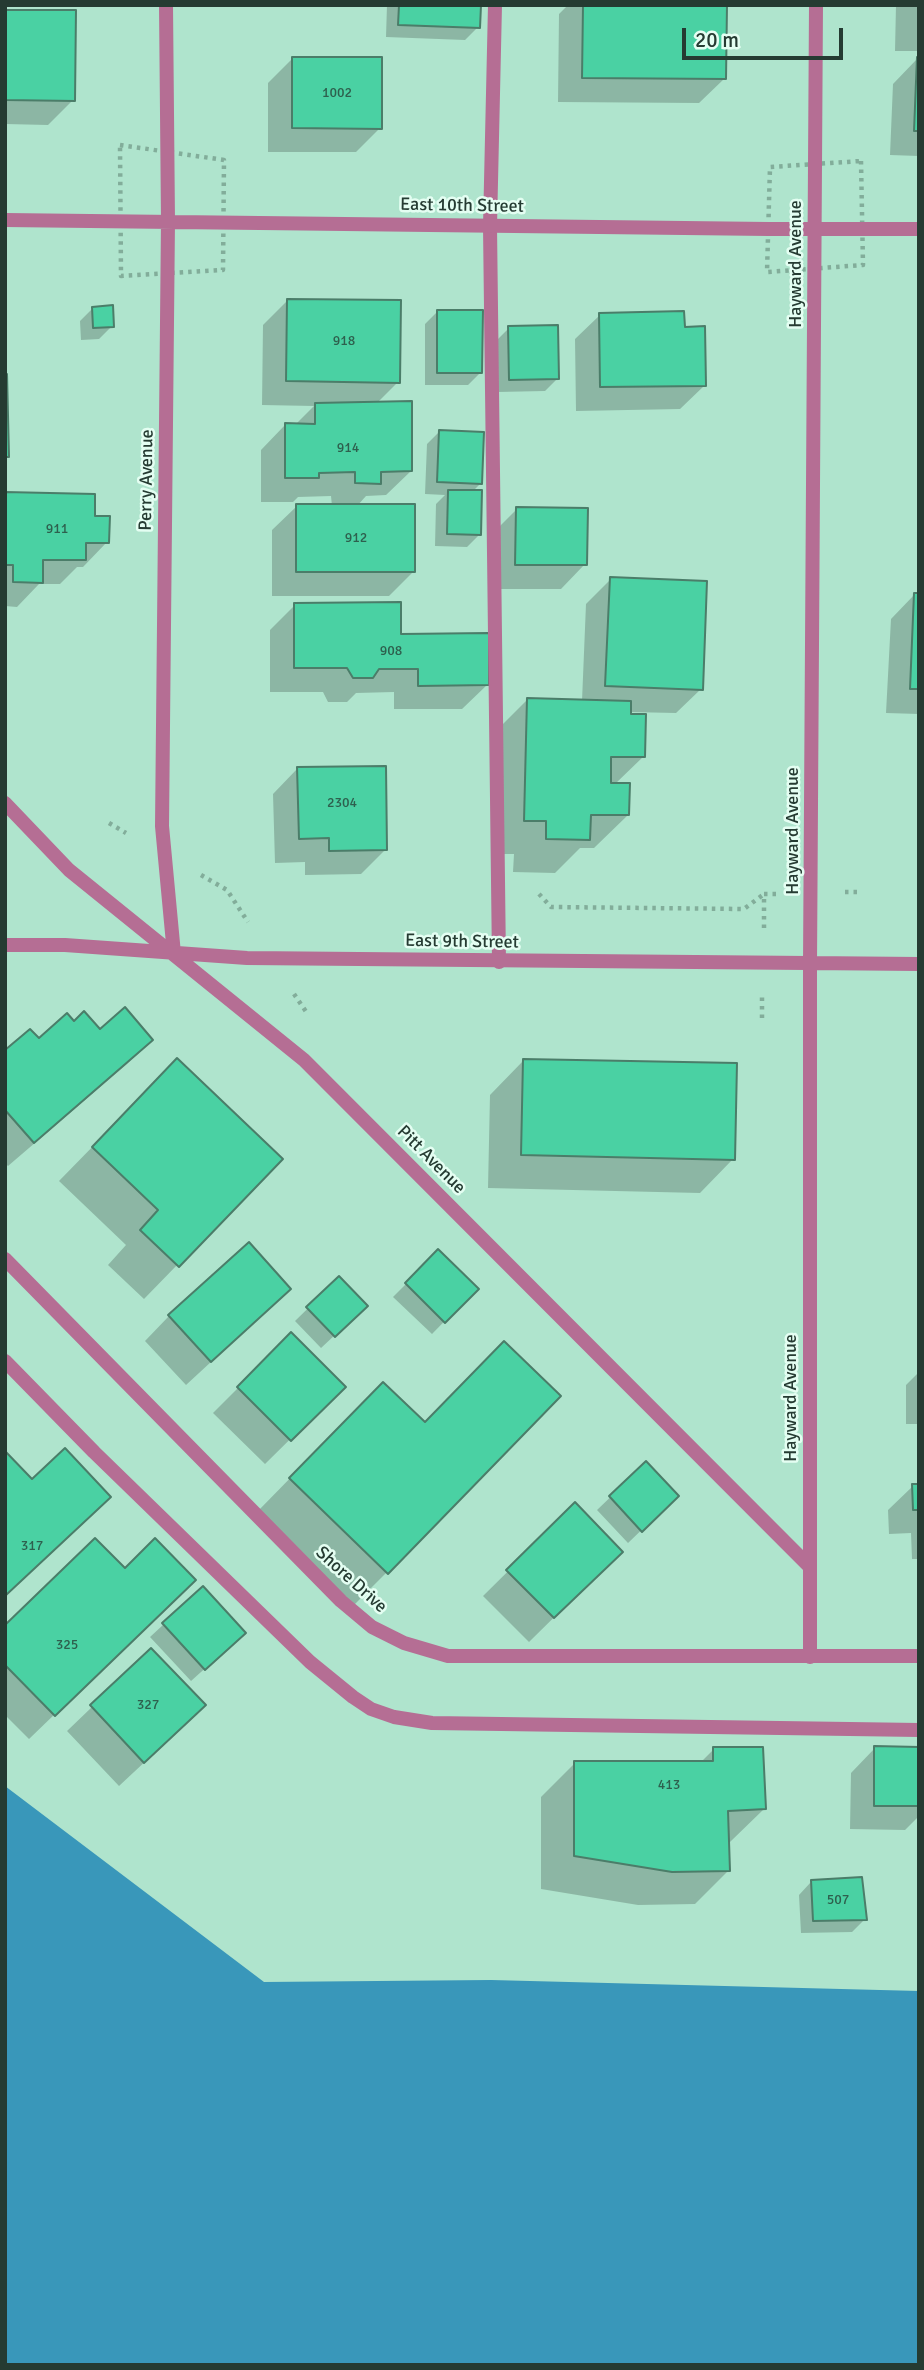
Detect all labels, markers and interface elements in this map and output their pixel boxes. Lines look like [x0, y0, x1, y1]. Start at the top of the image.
scale bar [686, 14, 847, 58]
text: 20 m [695, 27, 739, 53]
house number: 1002 [322, 85, 352, 101]
street label: East 10th Street [400, 194, 524, 218]
street label: Hayward Avenue [785, 200, 807, 328]
house number: 918 [333, 333, 355, 349]
street label: Perry Avenue [135, 429, 159, 531]
house number: 914 [337, 440, 359, 456]
house number: 911 [46, 521, 68, 537]
house number: 912 [345, 530, 367, 546]
house number: 908 [380, 643, 402, 659]
street label: Hayward Avenue [782, 767, 804, 895]
house number: 2304 [327, 795, 357, 811]
street label: East 9th Street [405, 930, 519, 954]
street label: Pitt Avenue [392, 1121, 470, 1199]
street label: Hayward Avenue [780, 1334, 802, 1462]
house number: 317 [21, 1538, 43, 1554]
street label: Shore Drive [311, 1542, 391, 1618]
house number: 325 [56, 1637, 78, 1653]
house number: 327 [137, 1697, 159, 1713]
house number: 413 [658, 1777, 680, 1793]
house number: 507 [827, 1892, 849, 1908]

